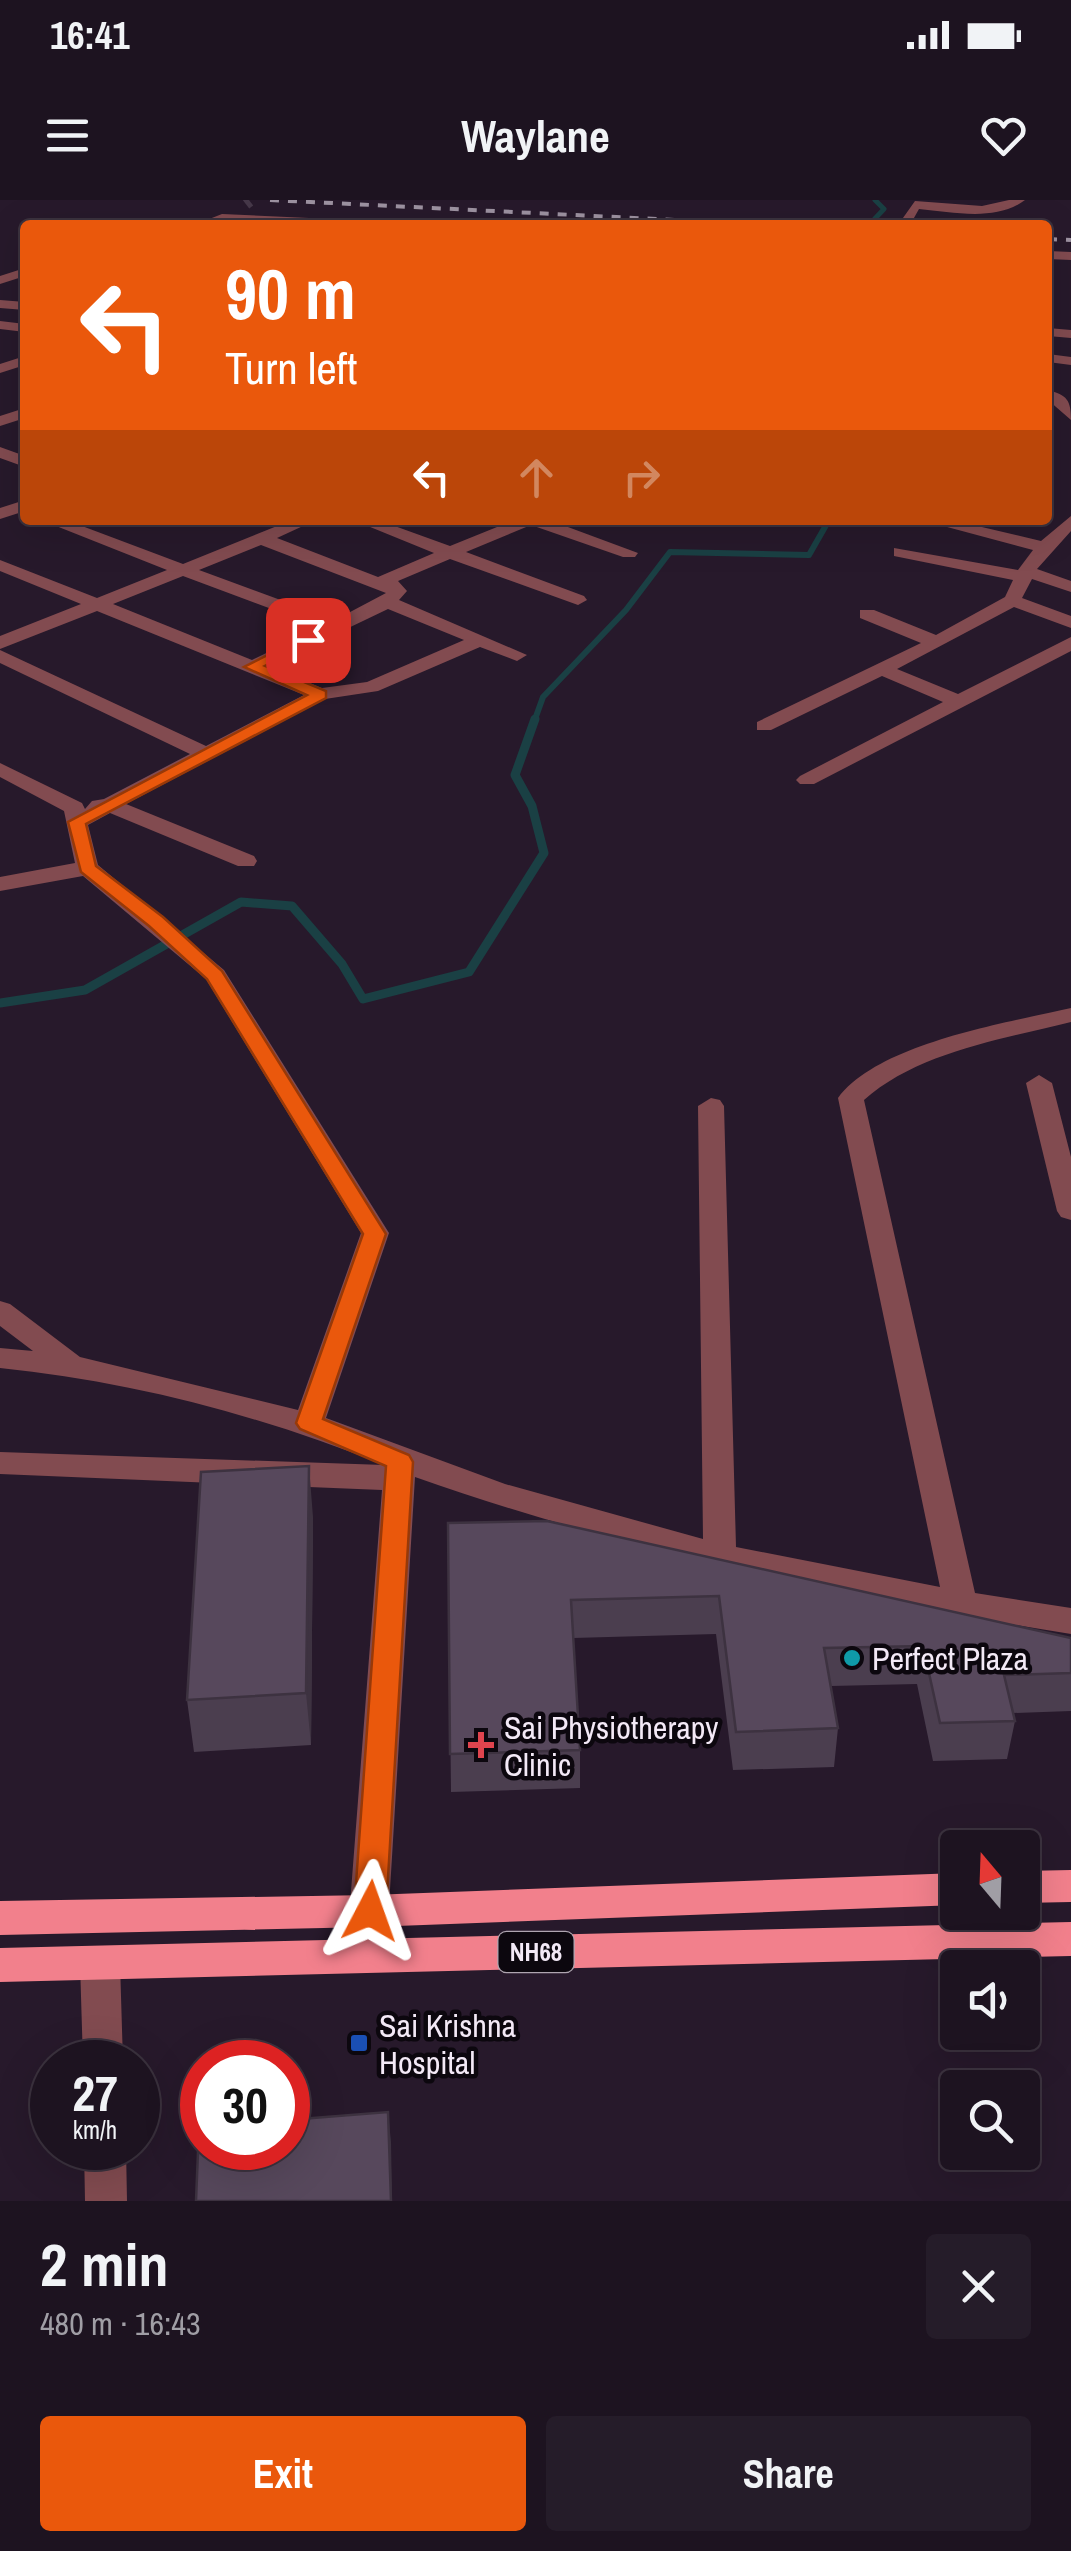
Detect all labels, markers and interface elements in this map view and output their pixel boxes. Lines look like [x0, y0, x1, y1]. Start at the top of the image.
text: 16:41 [50, 10, 130, 61]
text: Waylane [461, 105, 610, 166]
icon: menu [40, 108, 95, 163]
icon: heart [976, 108, 1031, 163]
text: 90 m [225, 247, 356, 341]
icon: left [60, 260, 190, 390]
text: Turn left [225, 337, 357, 398]
icon: left [404, 450, 459, 505]
icon: ahead [509, 450, 564, 505]
icon: right [614, 450, 669, 505]
pin [266, 598, 351, 683]
icon: arrive [281, 613, 336, 668]
place label: Perfect Plaza [872, 1637, 1028, 1680]
marker: Perfect Plaza [841, 1647, 863, 1669]
place label: Sai Physiotherapy Clinic [504, 1706, 718, 1786]
marker: Sai Physiotherapy Clinic [468, 1732, 494, 1758]
north arrow [940, 1830, 1040, 1930]
map controls [940, 1830, 1040, 2170]
position arrow [318, 1859, 422, 1963]
road number: NH68 [498, 1932, 574, 1972]
button: sound [940, 1950, 1040, 2050]
place label: Sai Krishna Hospital [379, 2004, 517, 2084]
marker: Sai Krishna Hospital [348, 2032, 370, 2054]
speed limit sign: 30 [180, 2040, 310, 2170]
text: 27 [72, 2059, 118, 2127]
button: search [940, 2070, 1040, 2170]
text: km/h [73, 2113, 117, 2147]
text: 2 min [40, 2224, 169, 2305]
button: close [926, 2234, 1031, 2339]
text: 480 m · 16:43 [40, 2302, 200, 2345]
button: Exit [40, 2416, 526, 2531]
button: Share [546, 2416, 1031, 2531]

